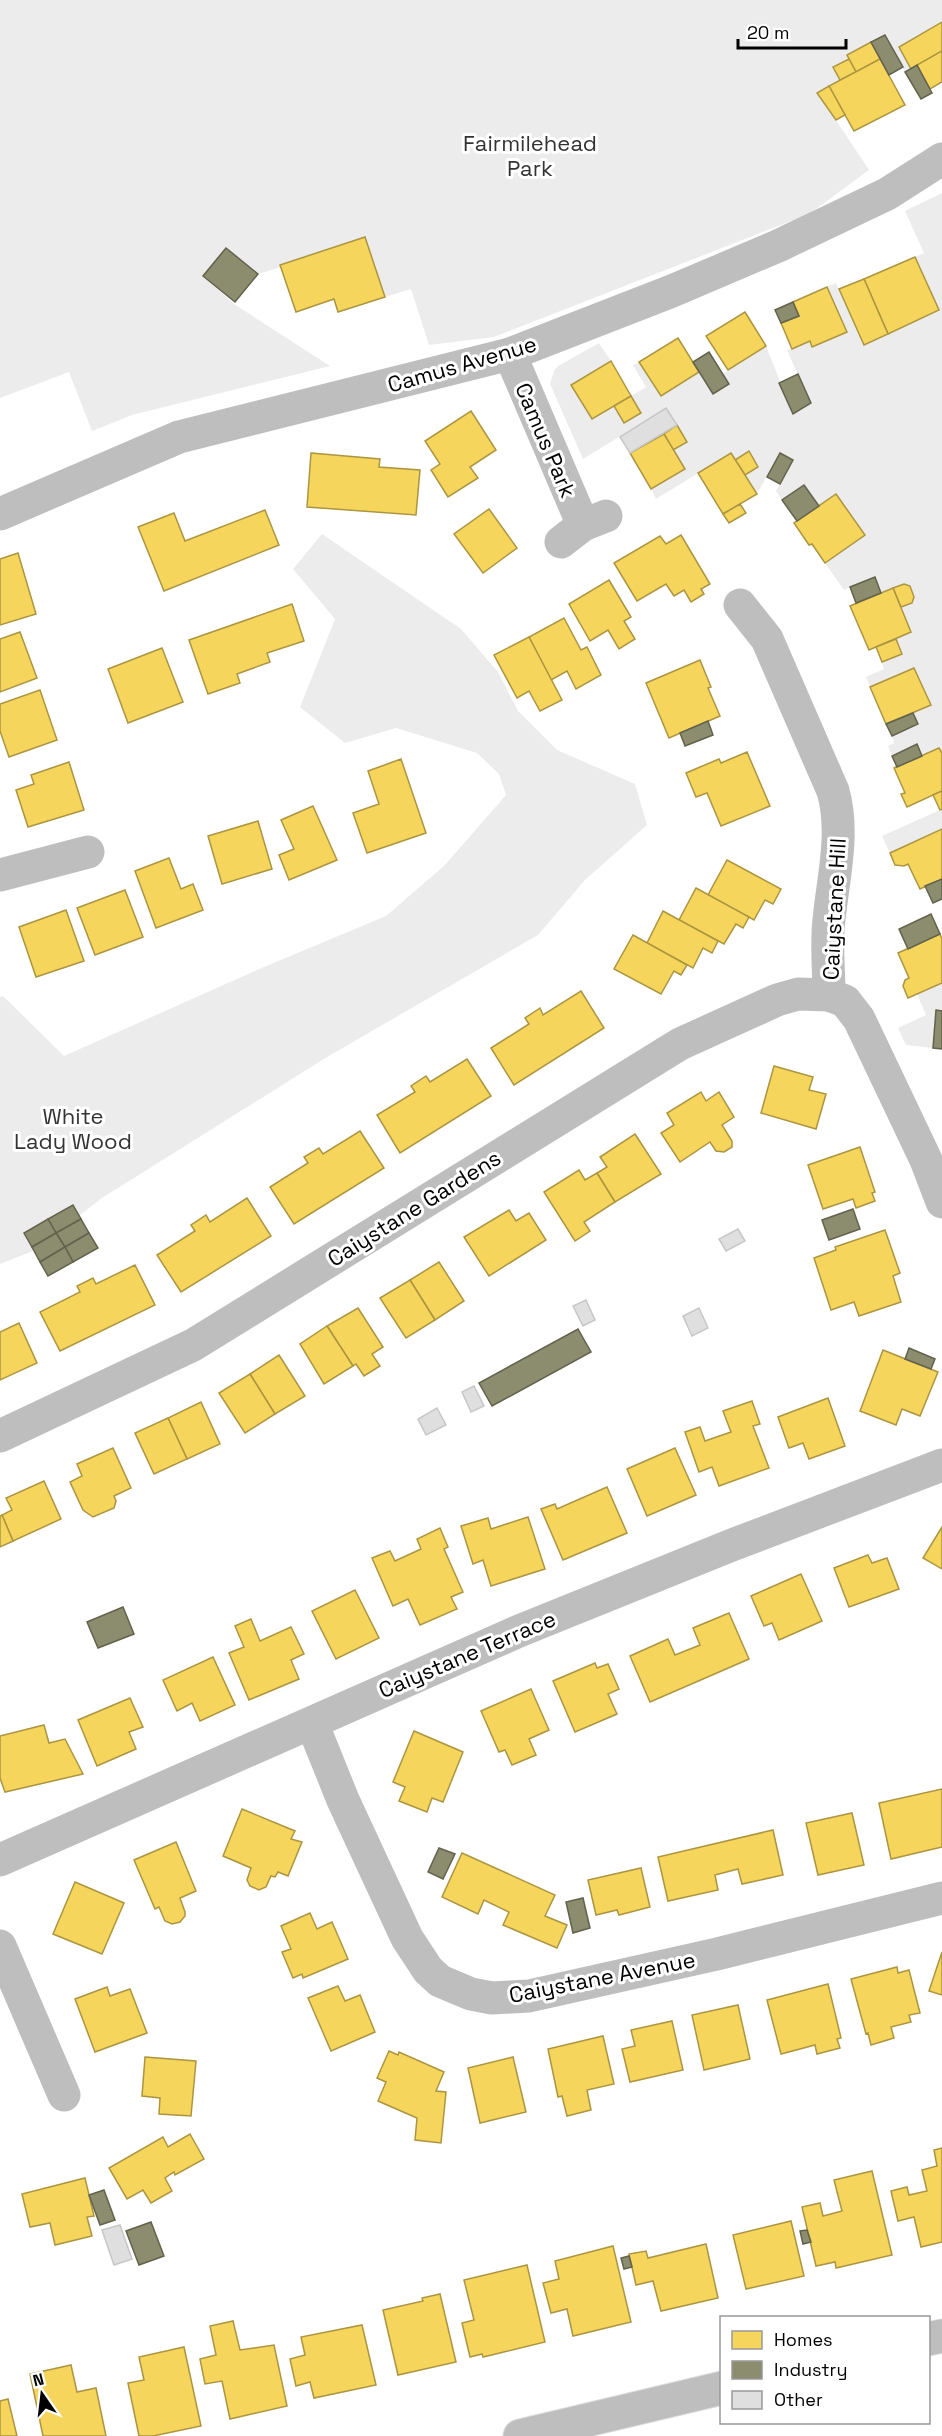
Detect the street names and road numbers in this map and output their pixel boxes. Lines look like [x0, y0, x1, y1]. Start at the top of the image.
street label: Camus Avenue [384, 329, 540, 399]
street label: Camus Park [509, 378, 583, 502]
street label: Caiystane Hill [816, 837, 852, 981]
street label: Caiystane Gardens [322, 1143, 506, 1273]
street label: Caiystane Terrace [374, 1604, 560, 1704]
street label: Caiystane Avenue [506, 1945, 698, 2009]

